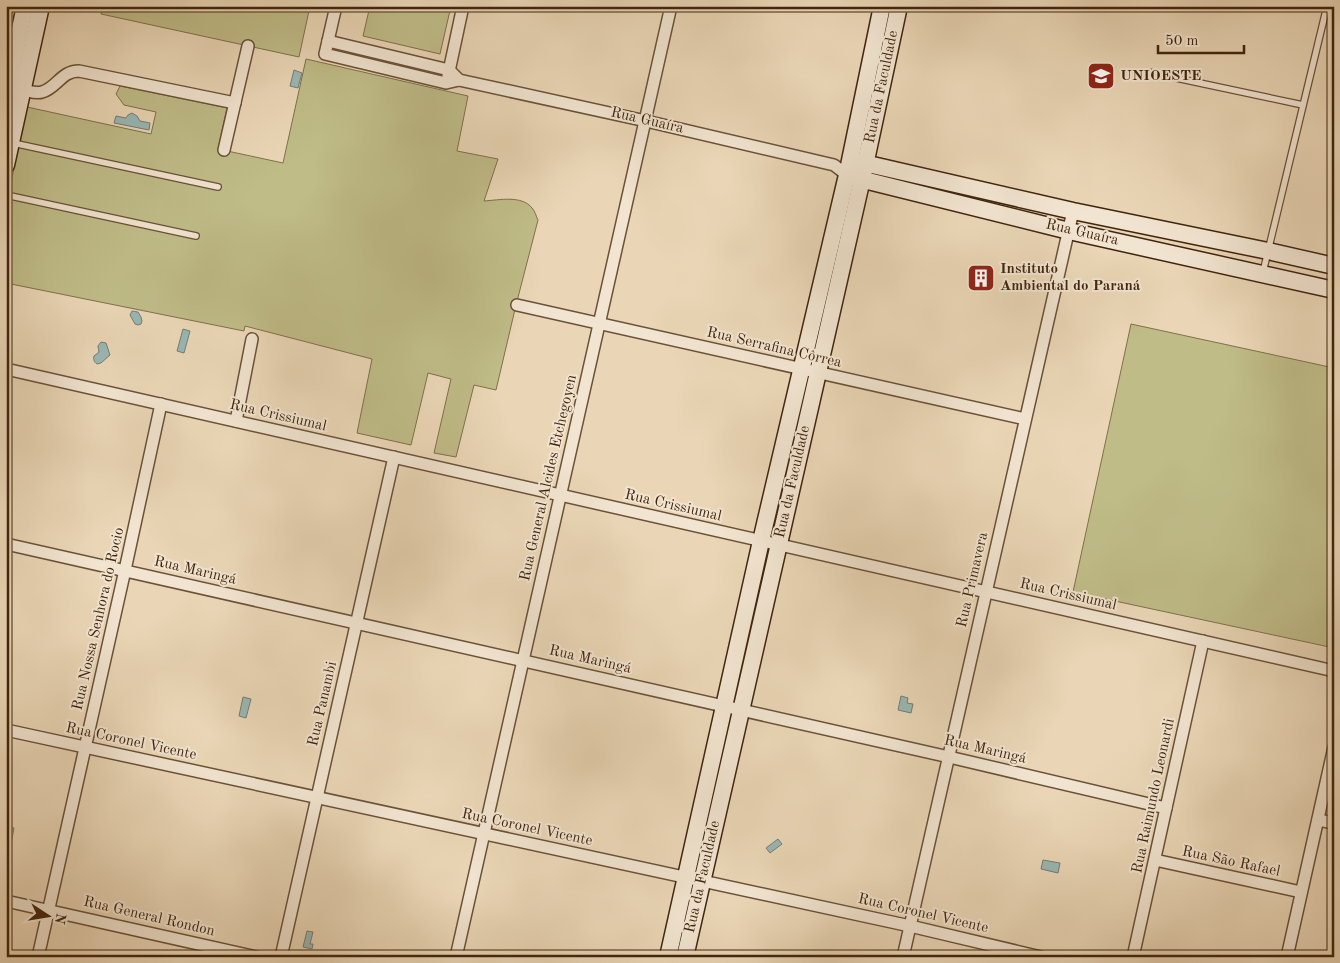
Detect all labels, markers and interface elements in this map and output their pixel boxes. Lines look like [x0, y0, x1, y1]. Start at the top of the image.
scale bar [1158, 22, 1244, 54]
street label: Rua da Faculdade [863, 29, 901, 145]
text: 50 m [1165, 34, 1199, 49]
school or university icon: UNIOESTE [1086, 61, 1116, 91]
place label: UNIOESTE [1120, 69, 1201, 84]
street label: Rua Guaíra [609, 105, 685, 137]
street label: Rua Guaíra [1044, 217, 1120, 249]
place label: Instituto Ambiental do Paraná [1000, 262, 1141, 294]
building icon: Instituto Ambiental do Paraná [966, 263, 996, 293]
street label: Rua Serrafina Côrrea [705, 325, 844, 371]
street label: Rua General Alcides Etchegoyen [518, 373, 580, 583]
street label: Rua Crissiumal [228, 398, 328, 434]
street label: Rua da Faculdade [773, 424, 813, 540]
street label: Rua Crissiumal [623, 488, 723, 524]
street label: Rua Nossa Senhora do Rocio [71, 526, 127, 712]
street label: Rua Primavera [955, 530, 991, 629]
street label: Rua Maringá [152, 554, 238, 588]
street label: Rua Crissiumal [1018, 577, 1118, 613]
street label: Rua Maringá [547, 643, 633, 677]
street label: Rua Panambi [306, 660, 340, 748]
street label: Rua Raimundo Leonardi [1130, 717, 1178, 875]
street label: Rua Coronel Vicente [64, 721, 198, 763]
street label: Rua Maringá [942, 733, 1028, 767]
street label: Rua Coronel Vicente [460, 807, 594, 849]
street label: Rua da Faculdade [683, 819, 723, 935]
street label: Rua São Rafael [1180, 844, 1282, 880]
north arrow [22, 890, 72, 940]
street label: Rua Coronel Vicente [856, 892, 990, 936]
street label: Rua General Rondon [82, 895, 216, 939]
text: N [52, 912, 68, 925]

